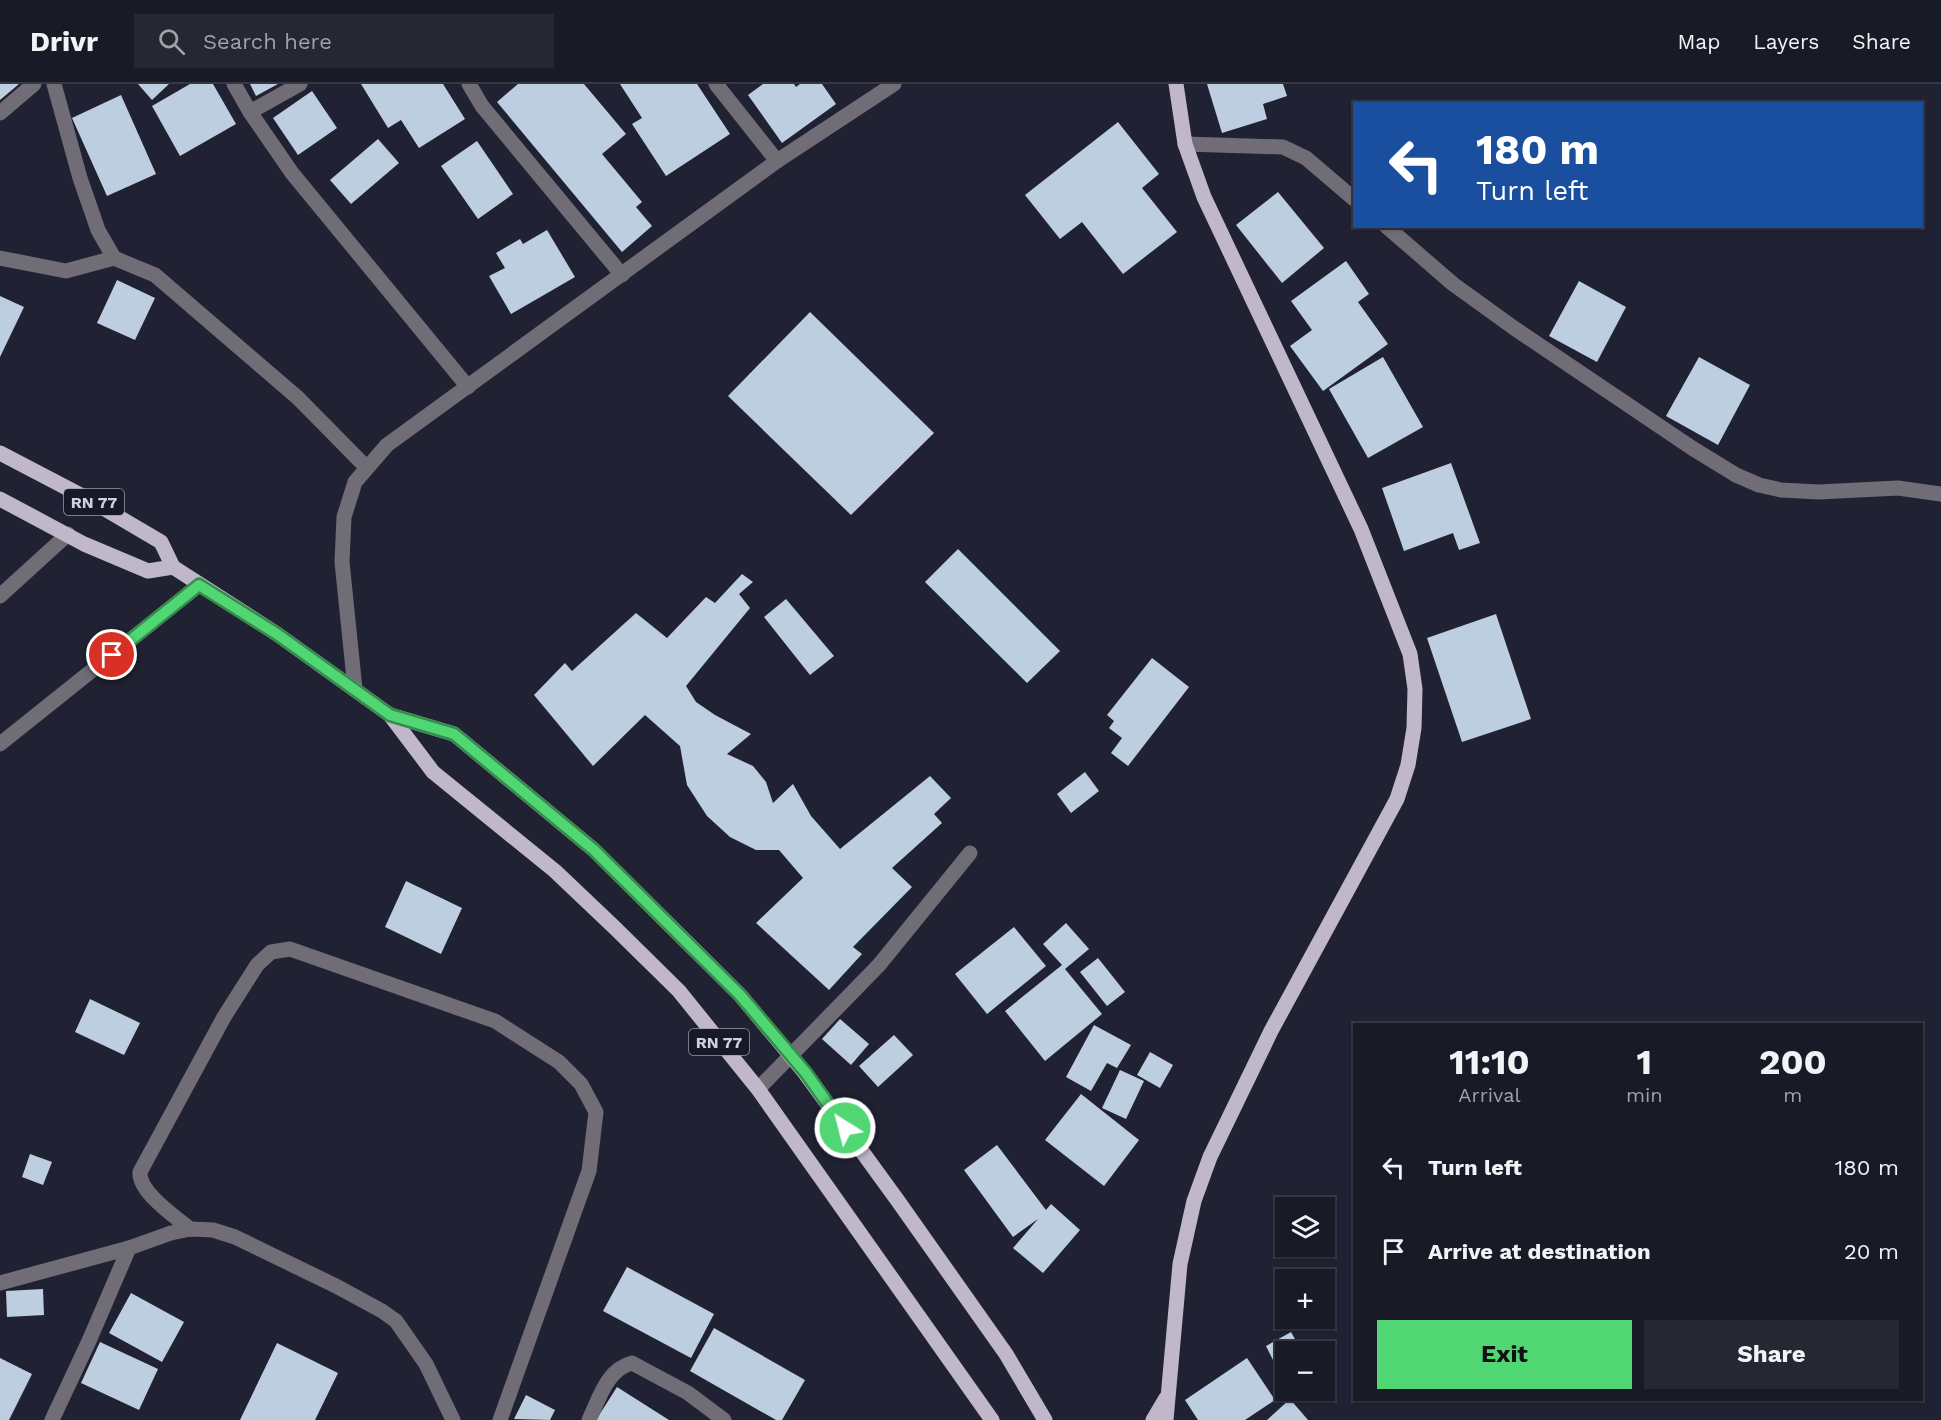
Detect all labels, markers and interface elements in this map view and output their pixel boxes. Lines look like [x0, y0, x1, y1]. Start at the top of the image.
search box [134, 14, 554, 68]
text: Drivr [30, 25, 98, 58]
icon: search [155, 25, 188, 58]
text: Search here [203, 29, 332, 54]
text: Map [1677, 29, 1720, 54]
text: Layers [1753, 29, 1819, 54]
text: Share [1852, 29, 1911, 54]
text: 180 m [1476, 125, 1599, 174]
icon: left [1377, 126, 1455, 204]
text: Turn left [1476, 175, 1588, 207]
road number: RN 77 [64, 489, 124, 515]
pin [86, 629, 137, 680]
icon: arrive [95, 638, 128, 671]
road number: RN 77 [689, 1029, 749, 1055]
text: 11:10 [1449, 1041, 1530, 1083]
text: 1 [1637, 1041, 1652, 1083]
text: 200 [1759, 1041, 1827, 1083]
text: Arrival [1458, 1083, 1521, 1107]
text: min [1626, 1083, 1663, 1107]
text: m [1783, 1083, 1802, 1107]
position arrow [813, 1096, 877, 1160]
icon: left [1377, 1151, 1410, 1184]
text: Turn left [1428, 1155, 1522, 1180]
text: 180 m [1835, 1155, 1899, 1180]
map controls [1275, 1197, 1335, 1401]
button: layers [1275, 1197, 1335, 1257]
icon: arrive [1377, 1235, 1410, 1268]
text: Arrive at destination [1428, 1239, 1651, 1264]
text: 20 m [1844, 1239, 1899, 1264]
button: + [1275, 1269, 1335, 1329]
button: Exit [1377, 1320, 1632, 1389]
button: Share [1644, 1320, 1899, 1389]
button: − [1275, 1341, 1335, 1401]

